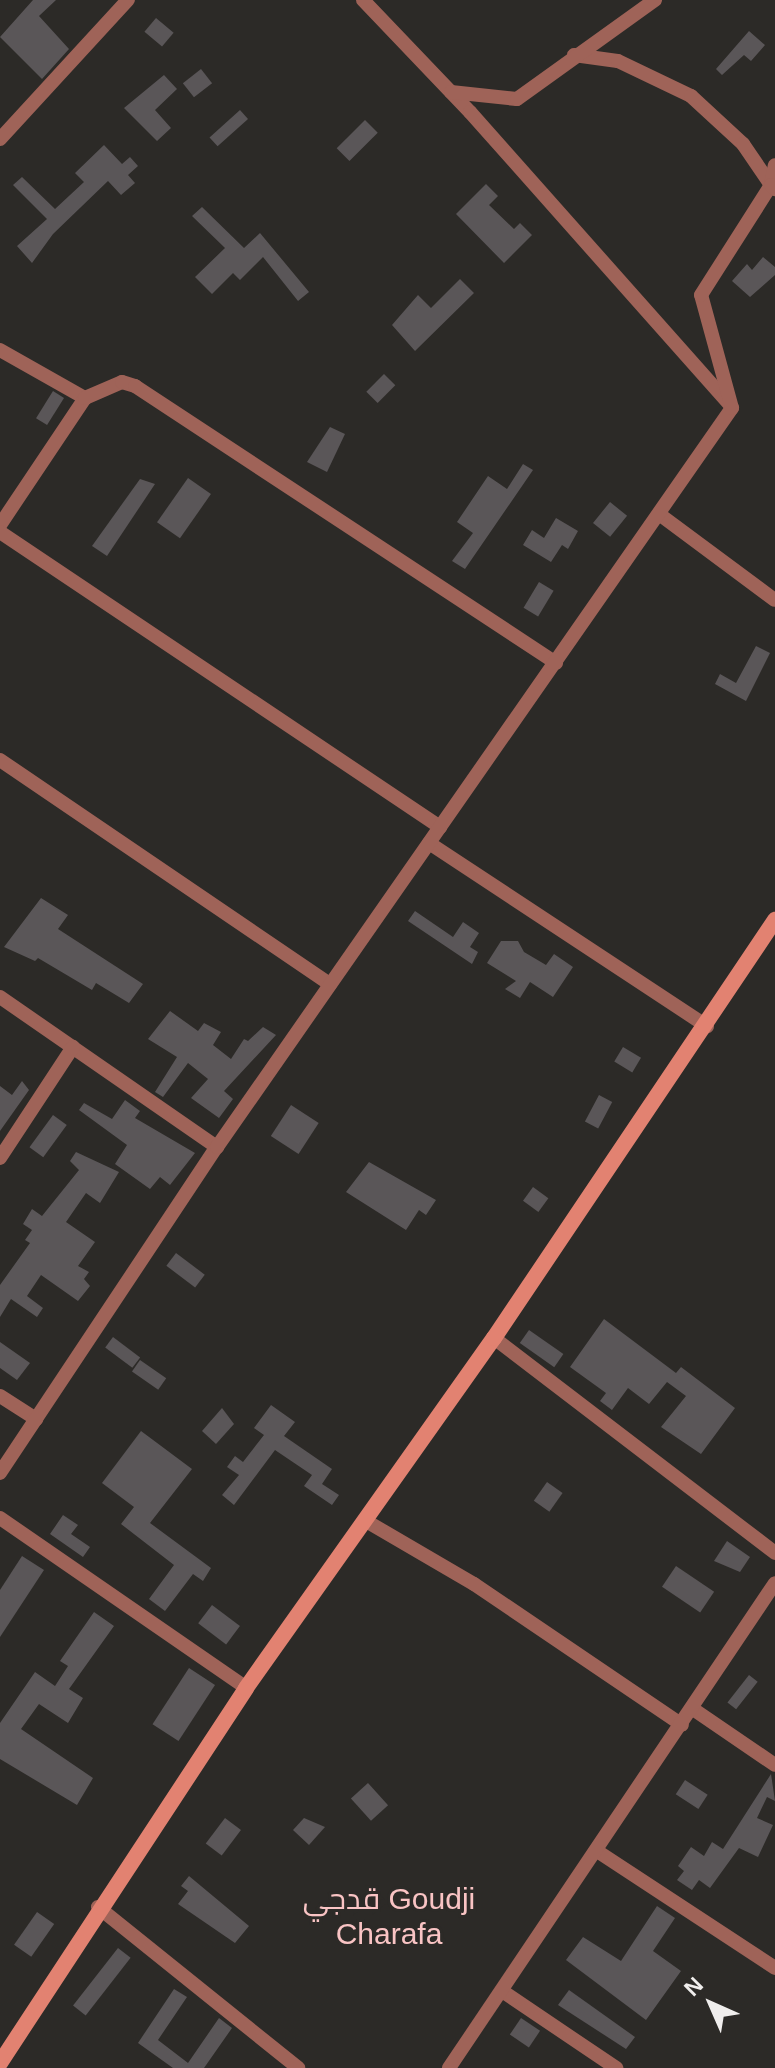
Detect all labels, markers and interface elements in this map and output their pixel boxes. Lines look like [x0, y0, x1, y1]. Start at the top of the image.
district label: قدجي Goudji Charafa [303, 1881, 475, 1952]
north arrow [671, 1964, 751, 2044]
text: N [679, 1972, 708, 2001]

